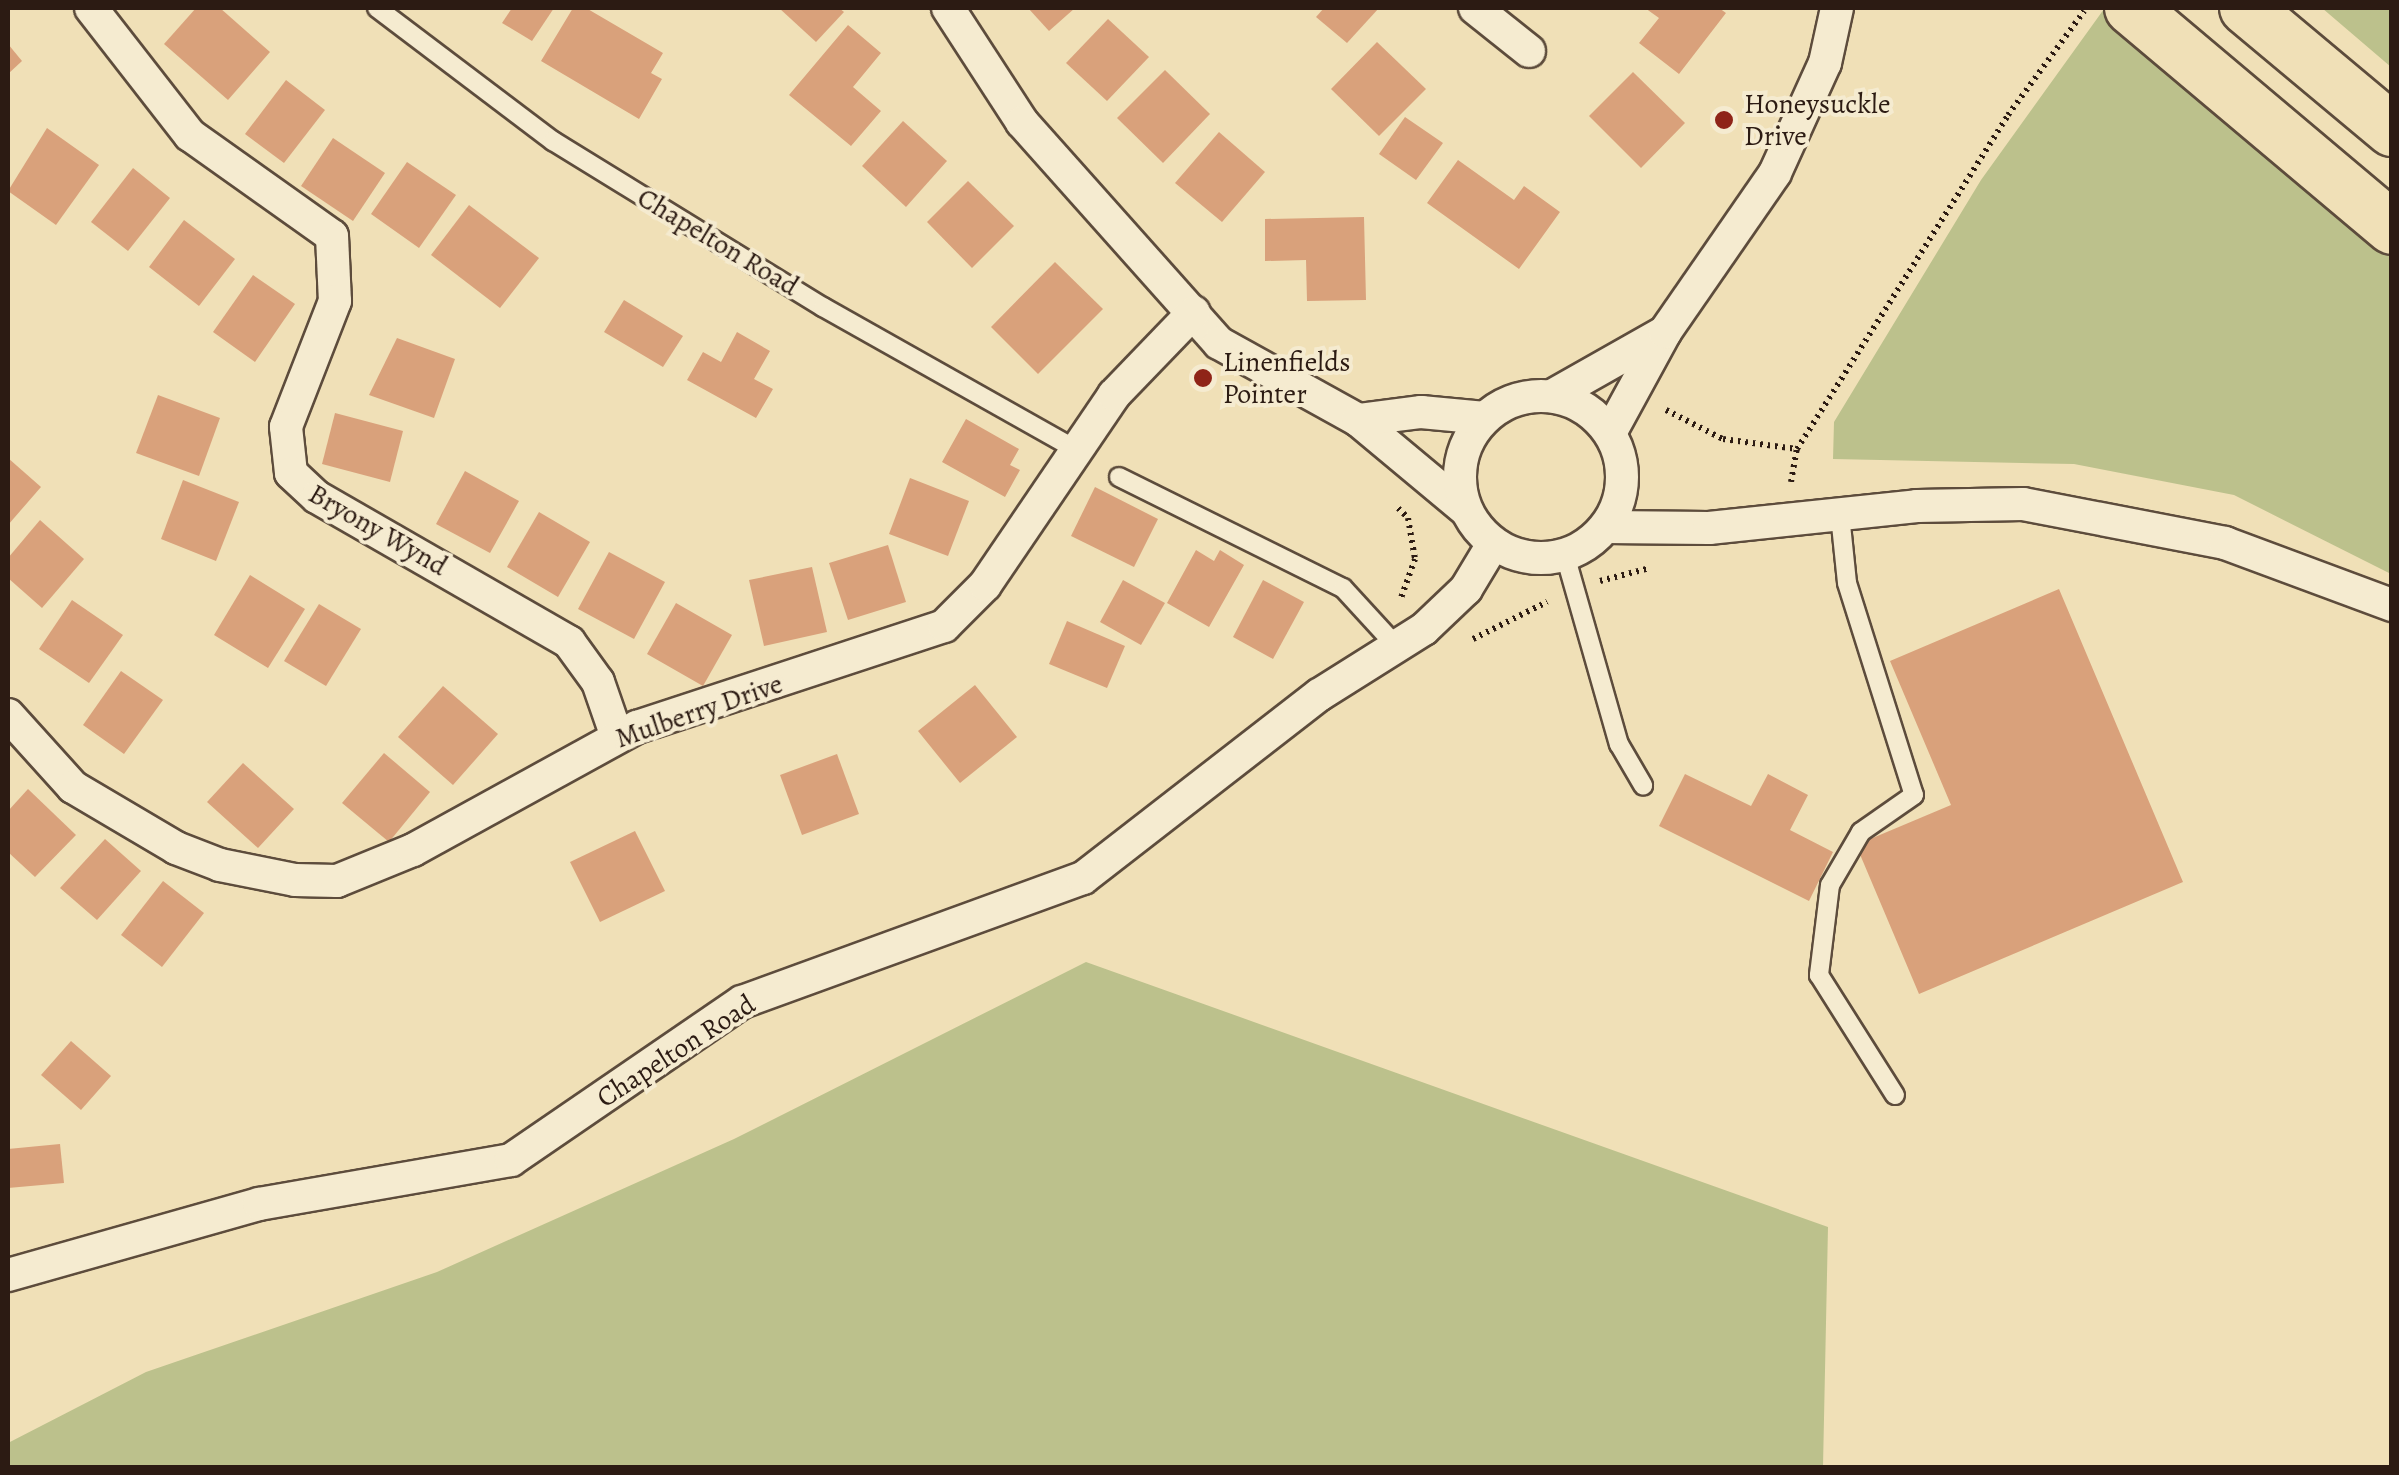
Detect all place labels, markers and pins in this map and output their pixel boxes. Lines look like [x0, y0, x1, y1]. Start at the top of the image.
place label: Honeysuckle Drive [1744, 87, 1890, 153]
marker: Honeysuckle Drive [1713, 109, 1735, 131]
place label: Linenfields Pointer [1223, 345, 1350, 411]
marker: Linenfields Pointer [1192, 367, 1214, 389]

